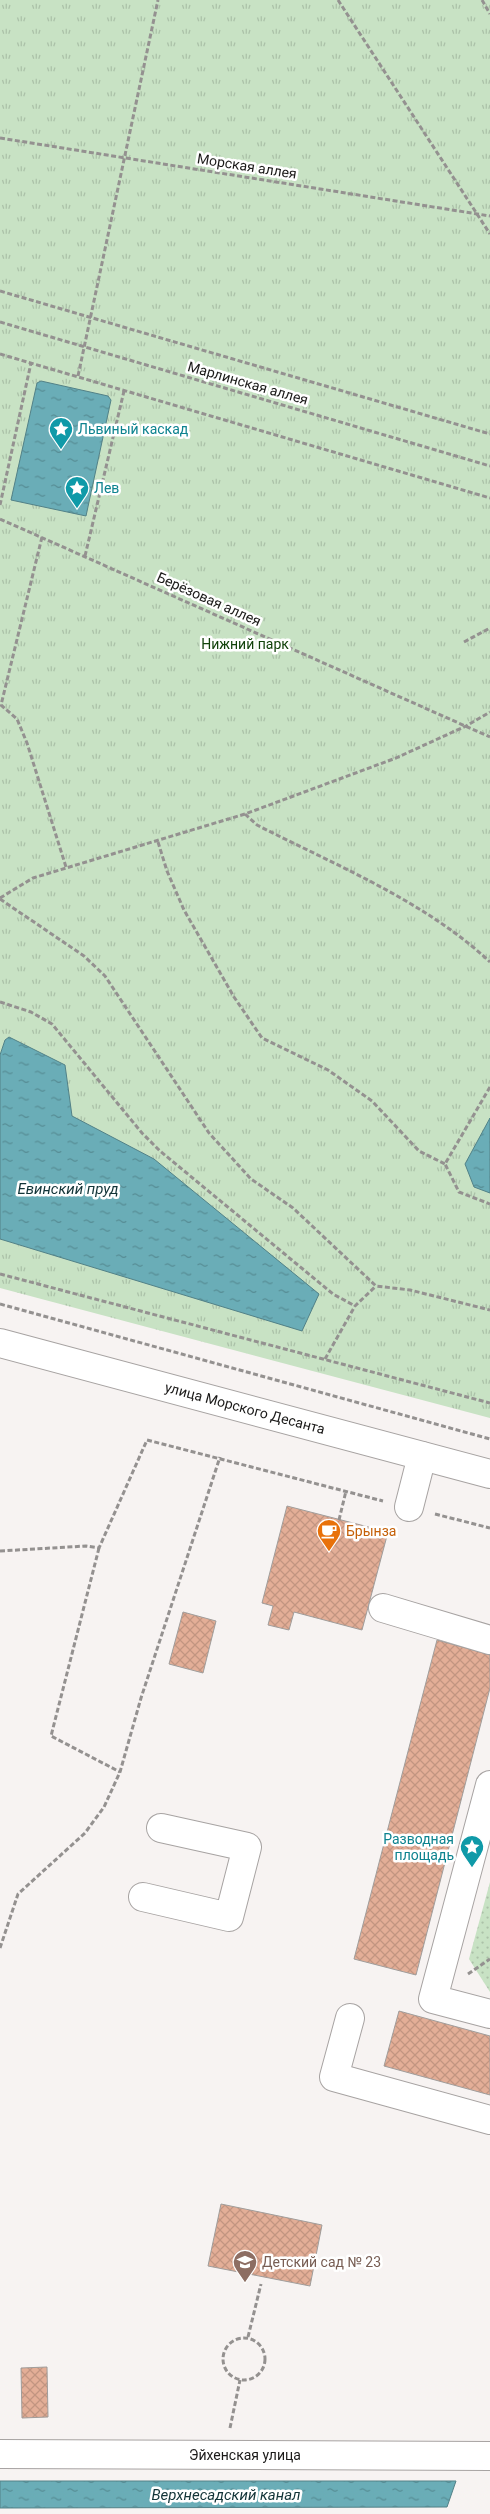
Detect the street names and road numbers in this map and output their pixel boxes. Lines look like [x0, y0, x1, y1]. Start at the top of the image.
street label: Морская аллея [196, 150, 298, 182]
street label: Марлинская аллея [186, 358, 310, 408]
street label: Берёзовая аллея [154, 569, 264, 629]
street label: улица Морского Десанта [163, 1379, 327, 1437]
street label: Эйхенская улица [189, 2447, 301, 2463]

